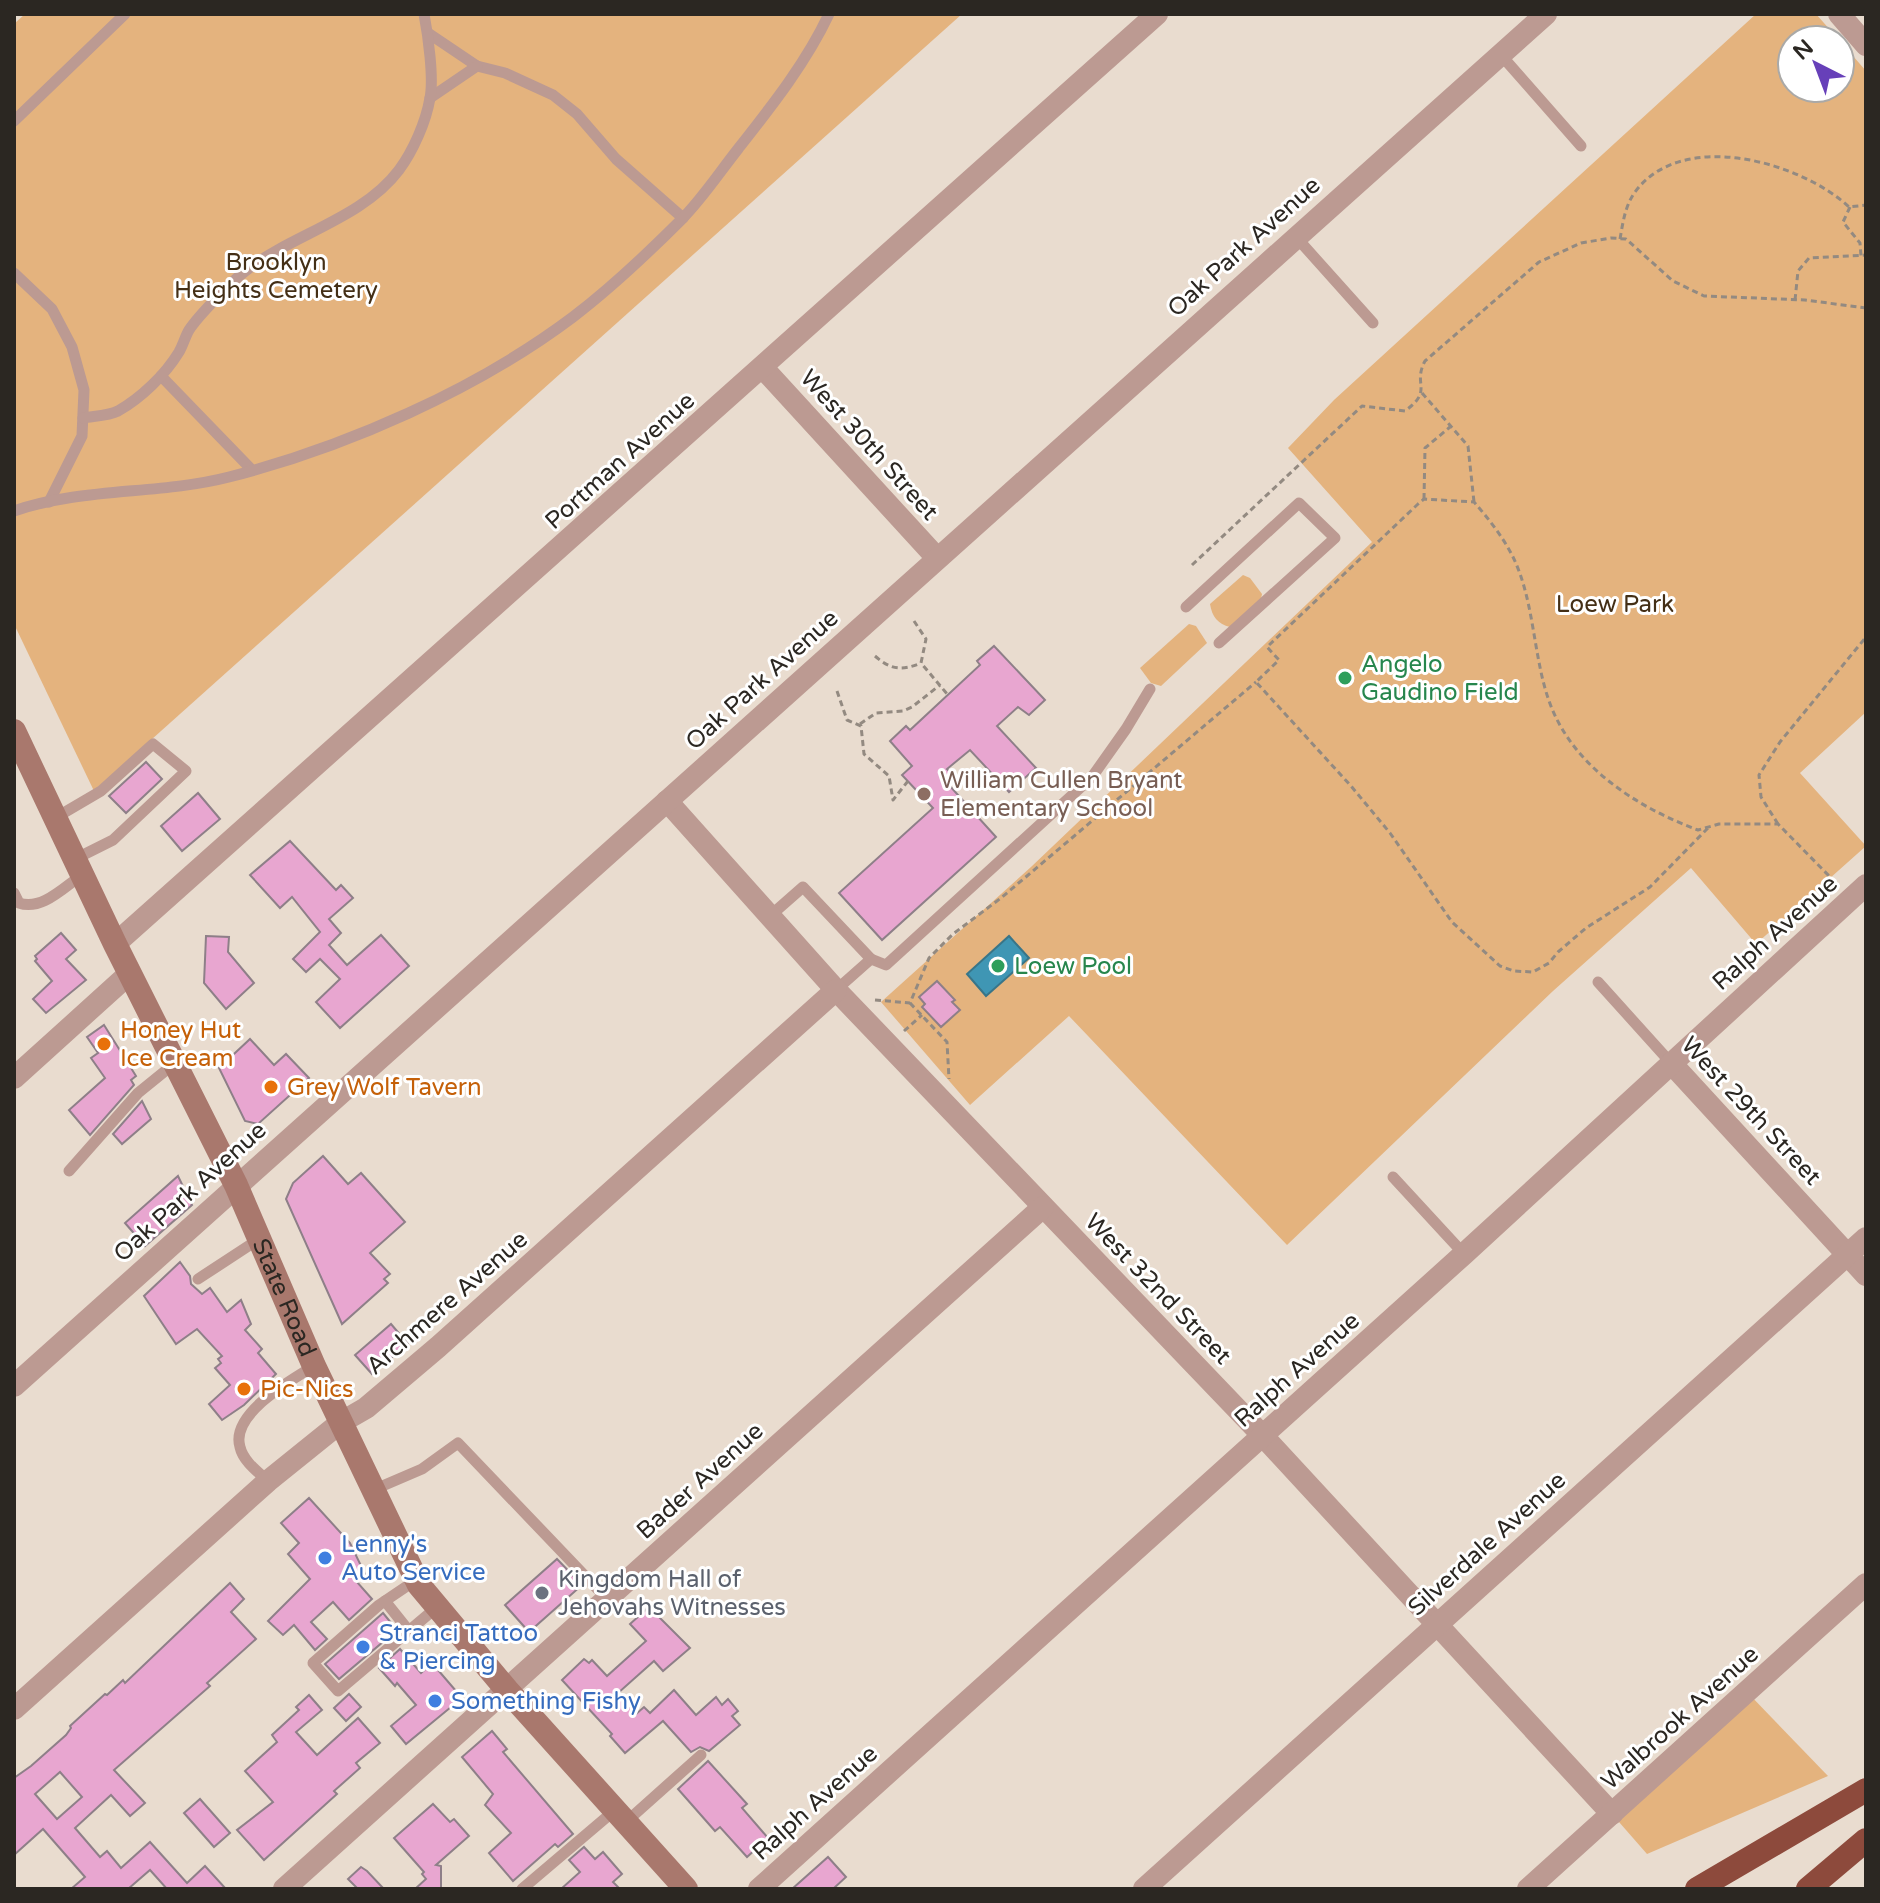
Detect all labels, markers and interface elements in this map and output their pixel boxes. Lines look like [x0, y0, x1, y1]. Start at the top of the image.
north arrow [1776, 24, 1856, 104]
text: N [1788, 34, 1819, 65]
street label: Oak Park Avenue [1162, 171, 1326, 323]
park label: Brooklyn Heights Cemetery [174, 248, 378, 305]
street label: West 30th Street [794, 364, 944, 526]
street label: Portman Avenue [539, 386, 701, 536]
park label: Loew Park [1556, 590, 1674, 619]
street label: Oak Park Avenue [680, 604, 844, 756]
place label: Angelo Gaudino Field [1361, 650, 1519, 707]
marker: Angelo Gaudino Field [1336, 669, 1354, 687]
place label: William Cullen Bryant Elementary School [940, 766, 1183, 823]
marker: William Cullen Bryant Elementary School [915, 785, 933, 803]
street label: Ralph Avenue [1706, 869, 1844, 997]
place label: Loew Pool [1014, 952, 1132, 981]
marker: Loew Pool [989, 957, 1007, 975]
place label: Honey Hut Ice Cream [120, 1016, 241, 1073]
street label: West 29th Street [1675, 1031, 1827, 1191]
marker: Honey Hut Ice Cream [95, 1035, 113, 1053]
place label: Grey Wolf Tavern [287, 1073, 482, 1102]
marker: Grey Wolf Tavern [262, 1078, 280, 1096]
street label: Oak Park Avenue [108, 1116, 272, 1268]
street label: West 32nd Street [1079, 1208, 1237, 1370]
street label: Archmere Avenue [360, 1225, 534, 1381]
street label: State Road [246, 1234, 323, 1361]
street label: Ralph Avenue [1228, 1306, 1366, 1434]
place label: Pic-Nics [260, 1375, 354, 1404]
marker: Pic-Nics [235, 1380, 253, 1398]
street label: Bader Avenue [631, 1417, 769, 1545]
street label: Silverdale Avenue [1402, 1466, 1572, 1622]
place label: Lenny's Auto Service [341, 1530, 486, 1587]
marker: Lenny's Auto Service [316, 1549, 334, 1567]
place label: Kingdom Hall of Jehovahs Witnesses [558, 1565, 786, 1622]
marker: Kingdom Hall of Jehovahs Witnesses [533, 1584, 551, 1602]
place label: Stranci Tattoo & Piercing [379, 1619, 538, 1676]
marker: Stranci Tattoo & Piercing [354, 1638, 372, 1656]
street label: Walbrook Avenue [1596, 1640, 1764, 1796]
place label: Something Fishy [451, 1687, 641, 1716]
marker: Something Fishy [426, 1692, 444, 1710]
street label: Ralph Avenue [746, 1739, 884, 1867]

